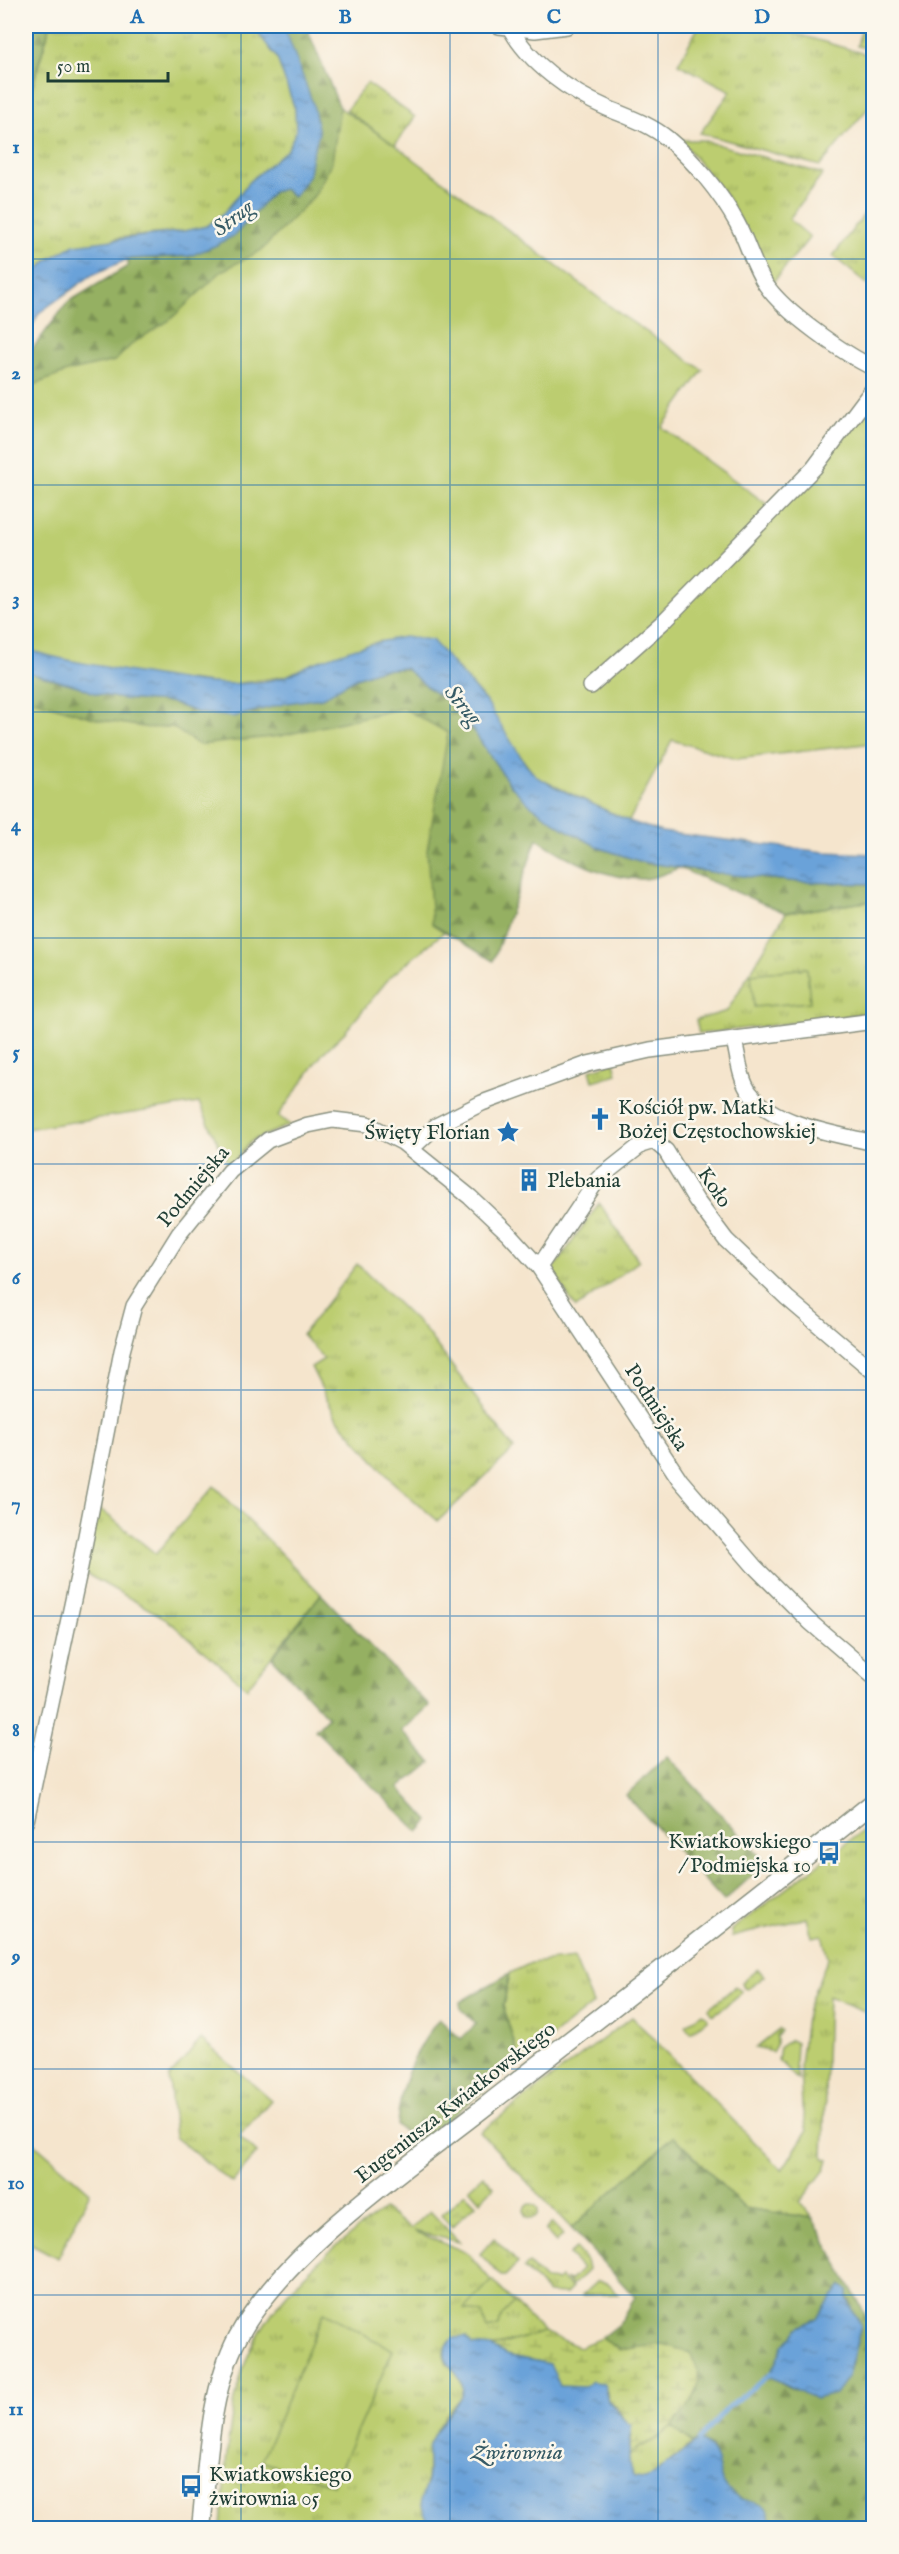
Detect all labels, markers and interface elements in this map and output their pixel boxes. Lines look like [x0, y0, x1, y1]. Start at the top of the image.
text: A [129, 5, 145, 30]
text: B [338, 5, 352, 30]
text: C [547, 5, 561, 30]
text: D [754, 5, 770, 30]
scale bar [48, 45, 168, 83]
text: 50 m [57, 56, 90, 79]
text: 1 [12, 135, 20, 160]
water label: Strug [207, 193, 261, 243]
text: 2 [11, 361, 21, 386]
text: 3 [12, 587, 20, 612]
water label: Strug [437, 679, 489, 732]
text: 4 [11, 813, 22, 838]
text: 5 [12, 1040, 20, 1065]
place label: Kościół pw. Matki Bożej Częstochowskiej [618, 1095, 816, 1146]
church icon: Kościół pw. Matki Bożej Częstochowskiej [587, 1106, 613, 1132]
place label: Święty Florian [365, 1119, 490, 1147]
place icon: Święty Florian [495, 1119, 521, 1145]
street label: Podmiejska [152, 1140, 237, 1233]
street label: Koło [690, 1162, 737, 1213]
building icon: Plebania [516, 1167, 542, 1193]
place label: Plebania [547, 1168, 622, 1195]
text: 6 [12, 1266, 22, 1291]
street label: Podmiejska [618, 1359, 694, 1457]
text: 7 [11, 1492, 21, 1517]
text: 8 [12, 1718, 20, 1743]
place label: Kwiatkowskiego / Podmiejska 10 [668, 1829, 811, 1880]
bus stop icon: Kwiatkowskiego / Podmiejska 10 [816, 1840, 842, 1866]
text: 9 [11, 1944, 21, 1969]
street label: Eugeniusza Kwiatkowskiego [350, 2016, 562, 2190]
text: 10 [7, 2171, 25, 2196]
text: 11 [9, 2397, 23, 2422]
water label: Żwirownia [469, 2439, 563, 2467]
place label: Kwiatkowskiego żwirownia 05 [209, 2462, 352, 2513]
bus stop icon: Kwiatkowskiego żwirownia 05 [178, 2473, 204, 2499]

